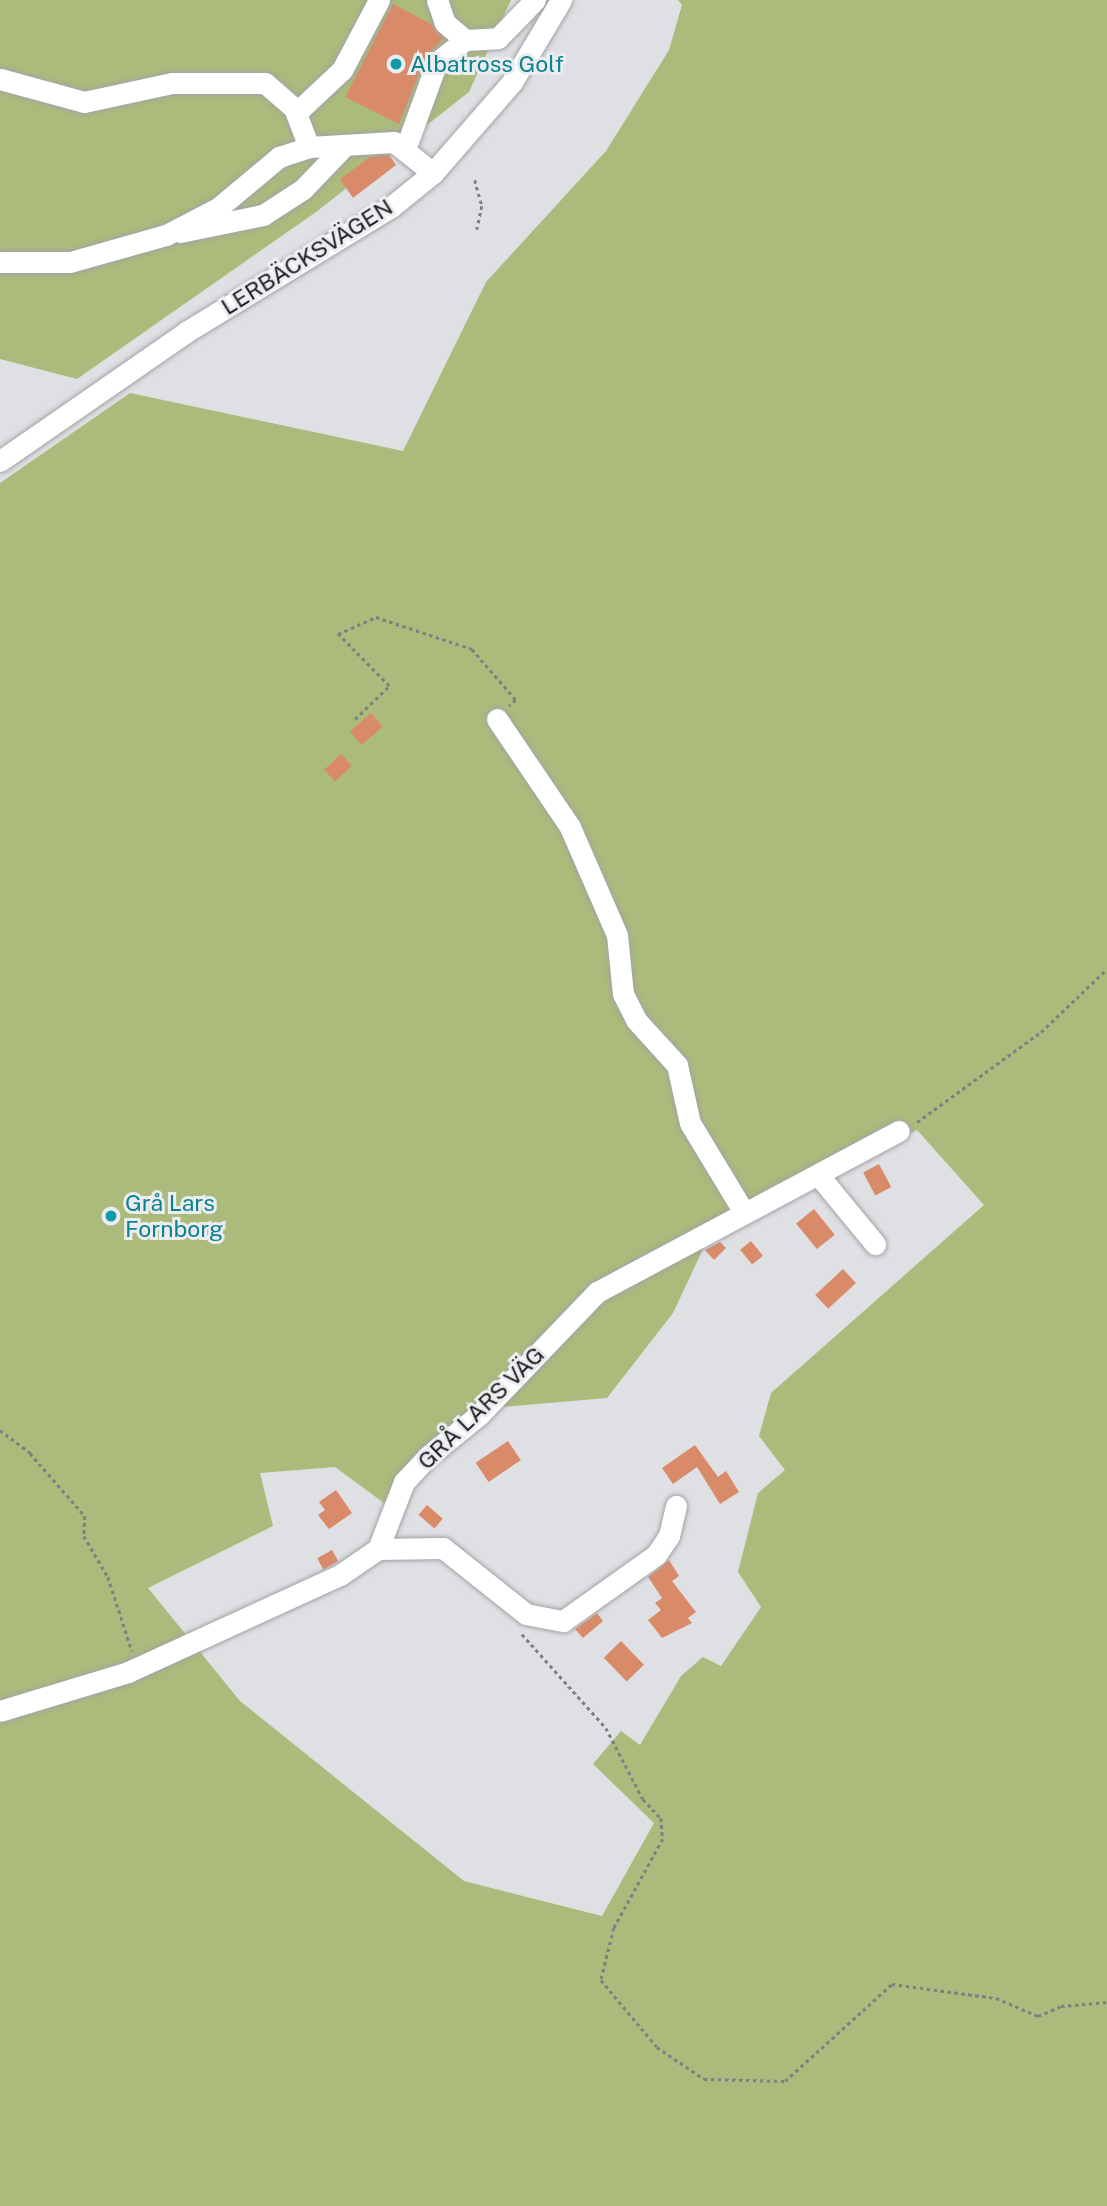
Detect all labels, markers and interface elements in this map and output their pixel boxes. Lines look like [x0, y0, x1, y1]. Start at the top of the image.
place label: Albatross Golf [410, 50, 564, 78]
marker: Albatross Golf [388, 56, 404, 72]
street label: LERBÄCKSVÄGEN [216, 193, 398, 321]
place label: Grå Lars Fornborg [125, 1189, 223, 1243]
marker: Grå Lars Fornborg [103, 1208, 119, 1224]
street label: GRÅ LARS VÄG [412, 1341, 550, 1475]

